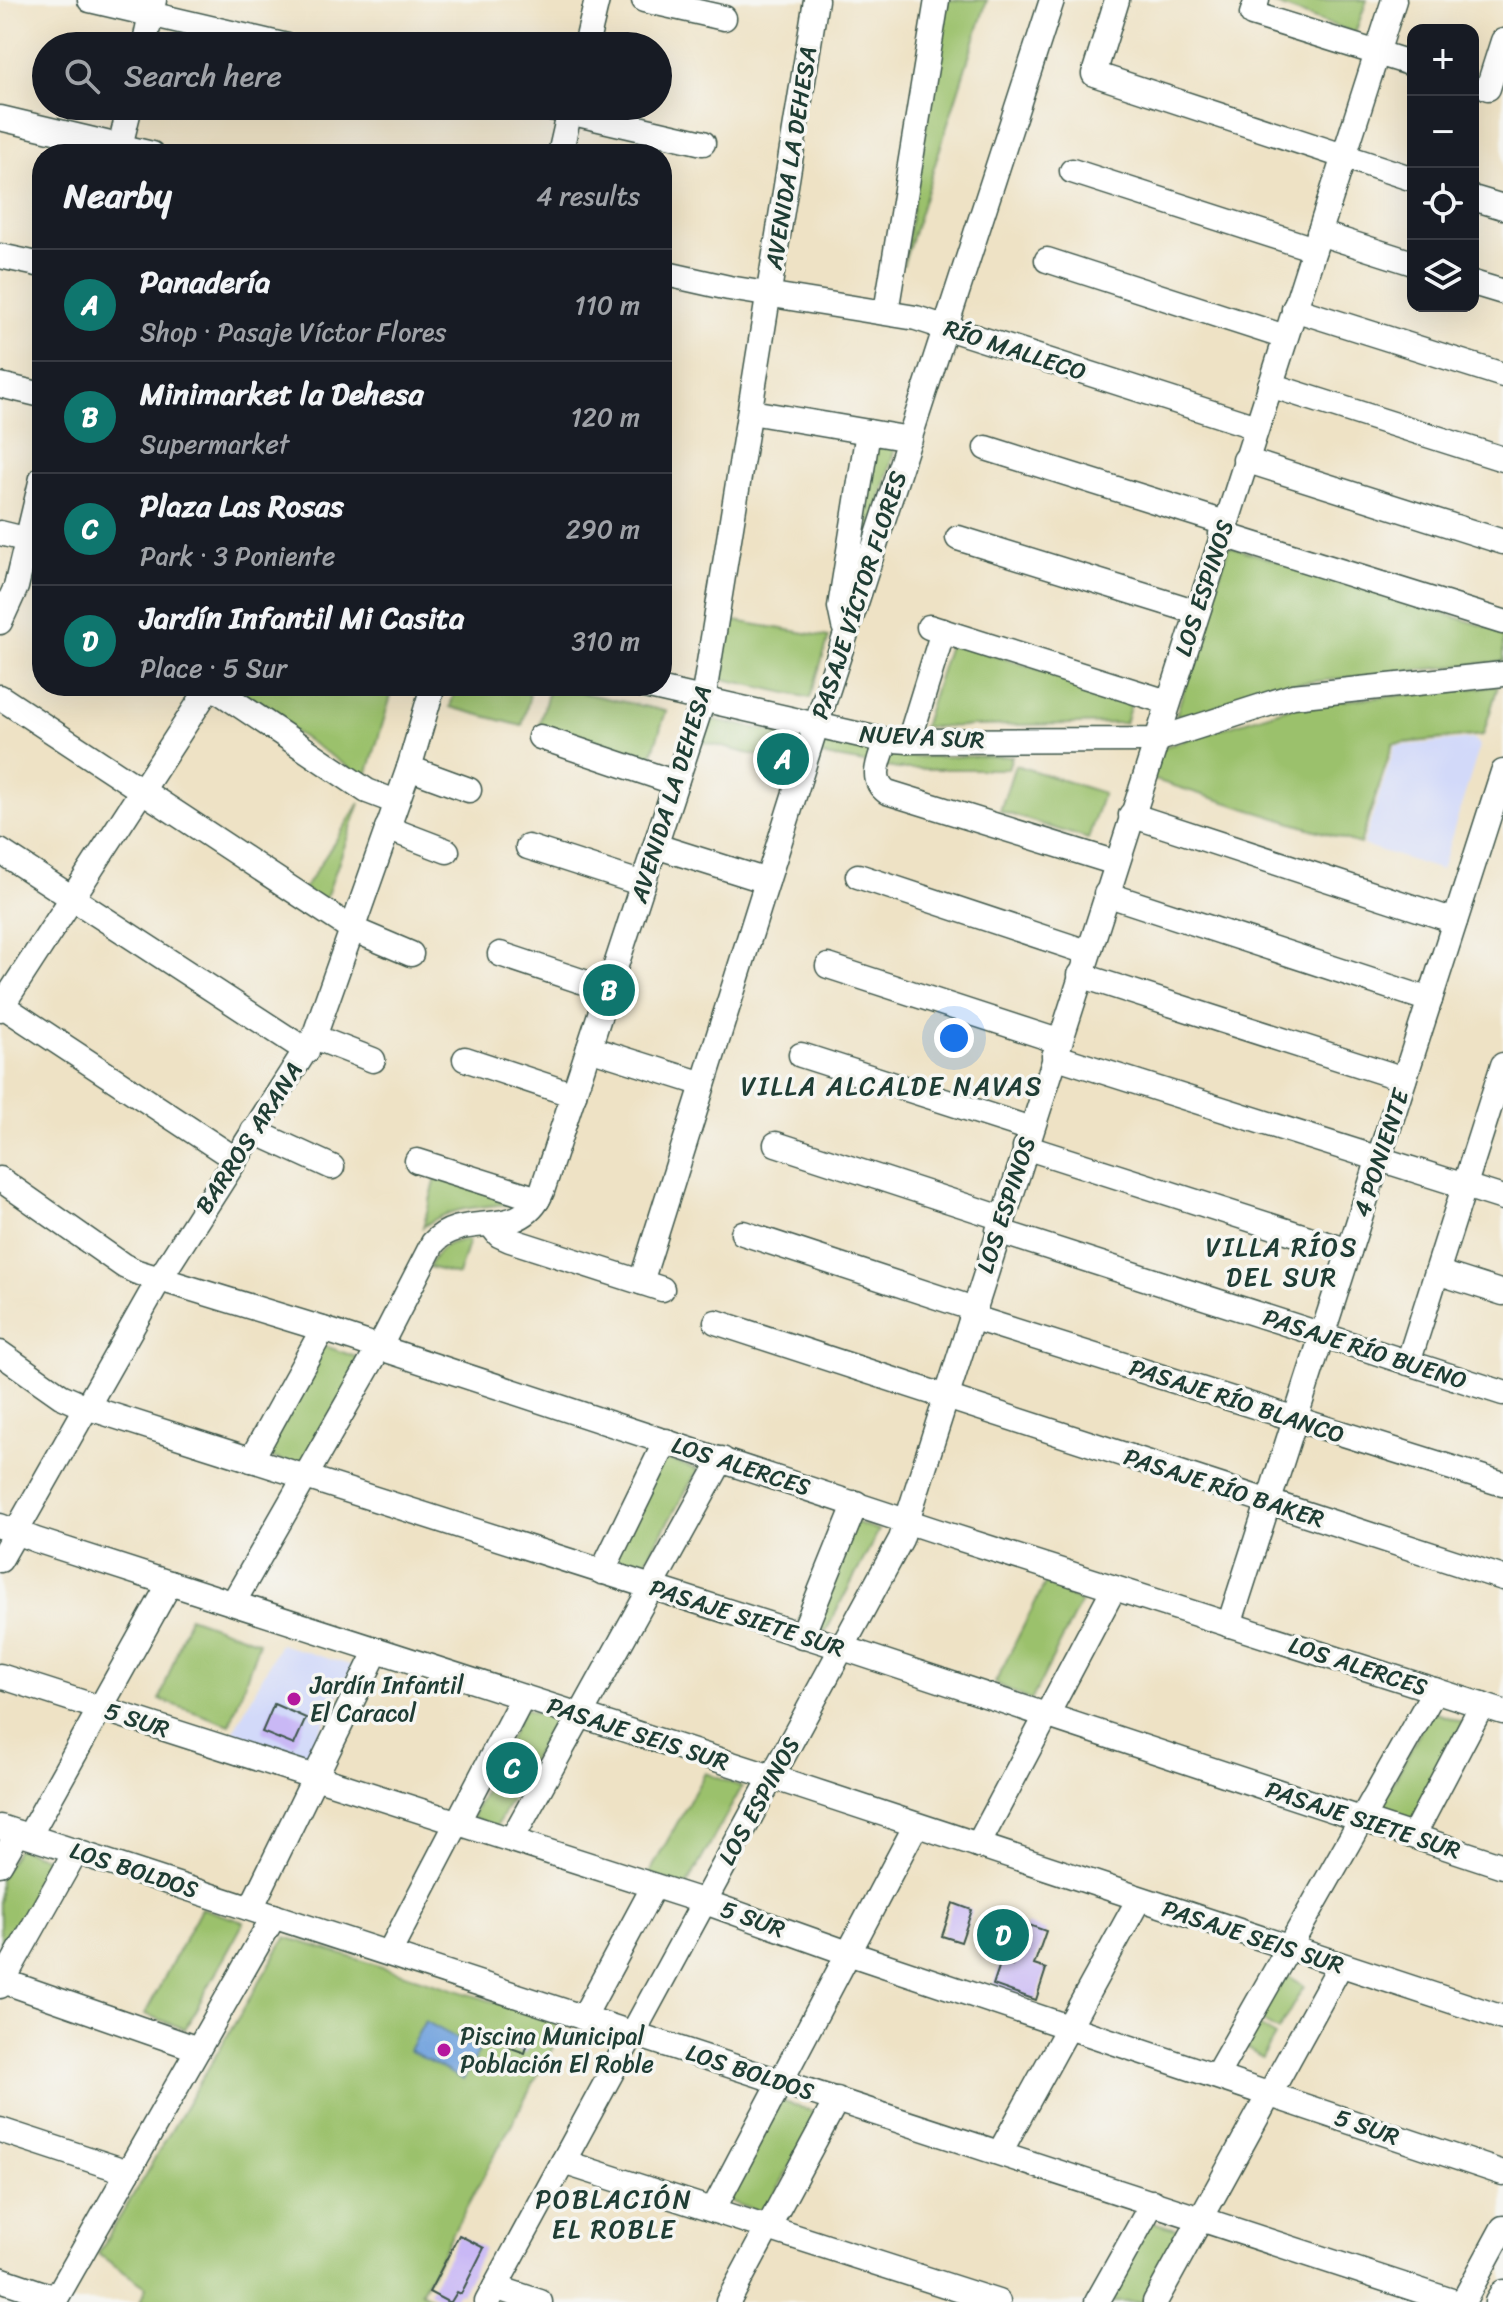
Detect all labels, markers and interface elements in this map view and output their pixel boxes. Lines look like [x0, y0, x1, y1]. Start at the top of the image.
map controls [1407, 24, 1479, 312]
button: + [1407, 24, 1479, 96]
search box [32, 32, 672, 120]
street label: AVENIDA LA DEHESA [752, 43, 829, 274]
text: Search here [124, 49, 282, 103]
icon: search [60, 54, 104, 98]
button: − [1407, 96, 1479, 168]
text: Nearby [64, 166, 172, 226]
button: locate [1407, 168, 1479, 240]
text: 4 results [536, 173, 640, 219]
button: layers [1407, 240, 1479, 312]
text: Panadería [140, 255, 270, 309]
text: A [81, 282, 99, 328]
text: 110 m [575, 282, 640, 328]
street label: RÍO MALLECO [938, 307, 1092, 393]
text: Shop · Pasaje Víctor Flores [140, 309, 447, 355]
text: Minimarket la Dehesa [140, 367, 424, 421]
text: B [82, 394, 98, 440]
text: 120 m [571, 394, 640, 440]
text: Supermarket [140, 421, 289, 467]
street label: PASAJE VÍCTOR FLORES [799, 465, 919, 725]
text: Plaza Las Rosas [140, 479, 344, 533]
text: C [82, 506, 98, 552]
text: 290 m [566, 506, 640, 552]
street label: LOS ESPINOS [1162, 514, 1246, 662]
text: Park · 3 Poniente [140, 533, 335, 579]
text: Jardín Infantil Mi Casita [140, 591, 464, 645]
text: D [82, 618, 98, 664]
text: 310 m [571, 618, 640, 664]
text: Place · 5 Sur [140, 645, 287, 691]
street label: AVENIDA LA DEHESA [618, 680, 724, 909]
street label: NUEVA SUR [858, 713, 986, 761]
pin: A [757, 729, 809, 789]
pin: B [583, 960, 635, 1020]
your location [934, 1018, 974, 1058]
street label: BARROS ARANA [184, 1053, 314, 1223]
district label: VILLA ALCALDE NAVAS [741, 1063, 1043, 1109]
street label: 4 PONIENTE [1341, 1082, 1422, 1222]
street label: LOS ESPINOS [964, 1131, 1048, 1279]
district label: VILLA RÍOS DEL SUR [1206, 1224, 1358, 1300]
street label: PASAJE RÍO BUENO [1258, 1296, 1472, 1402]
street label: PASAJE RÍO BLANCO [1124, 1346, 1350, 1456]
street label: LOS ALERCES [666, 1424, 816, 1508]
street label: PASAJE RÍO BAKER [1118, 1436, 1330, 1540]
street label: PASAJE SIETE SUR [644, 1567, 850, 1669]
street label: LOS ALERCES [1283, 1624, 1433, 1708]
place label: Jardín Infantil El Caracol [309, 1664, 465, 1734]
street label: PASAJE SEIS SUR [541, 1685, 735, 1783]
street label: 5 SUR [99, 1690, 175, 1750]
marker: Jardín Infantil El Caracol [285, 1690, 303, 1708]
street label: LOS ESPINOS [706, 1729, 812, 1873]
pin: C [486, 1738, 538, 1798]
street label: PASAJE SIETE SUR [1260, 1769, 1466, 1871]
street label: LOS BOLDOS [64, 1830, 204, 1911]
street label: 5 SUR [715, 1888, 791, 1950]
street label: PASAJE SEIS SUR [1156, 1888, 1350, 1986]
pin: D [977, 1905, 1029, 1965]
place label: Piscina Municipal Población El Roble [460, 2015, 654, 2085]
street label: LOS BOLDOS [680, 2032, 820, 2113]
marker: Piscina Municipal Población El Roble [435, 2041, 453, 2059]
street label: 5 SUR [1329, 2096, 1405, 2158]
district label: POBLACIÓN EL ROBLE [535, 2176, 693, 2252]

